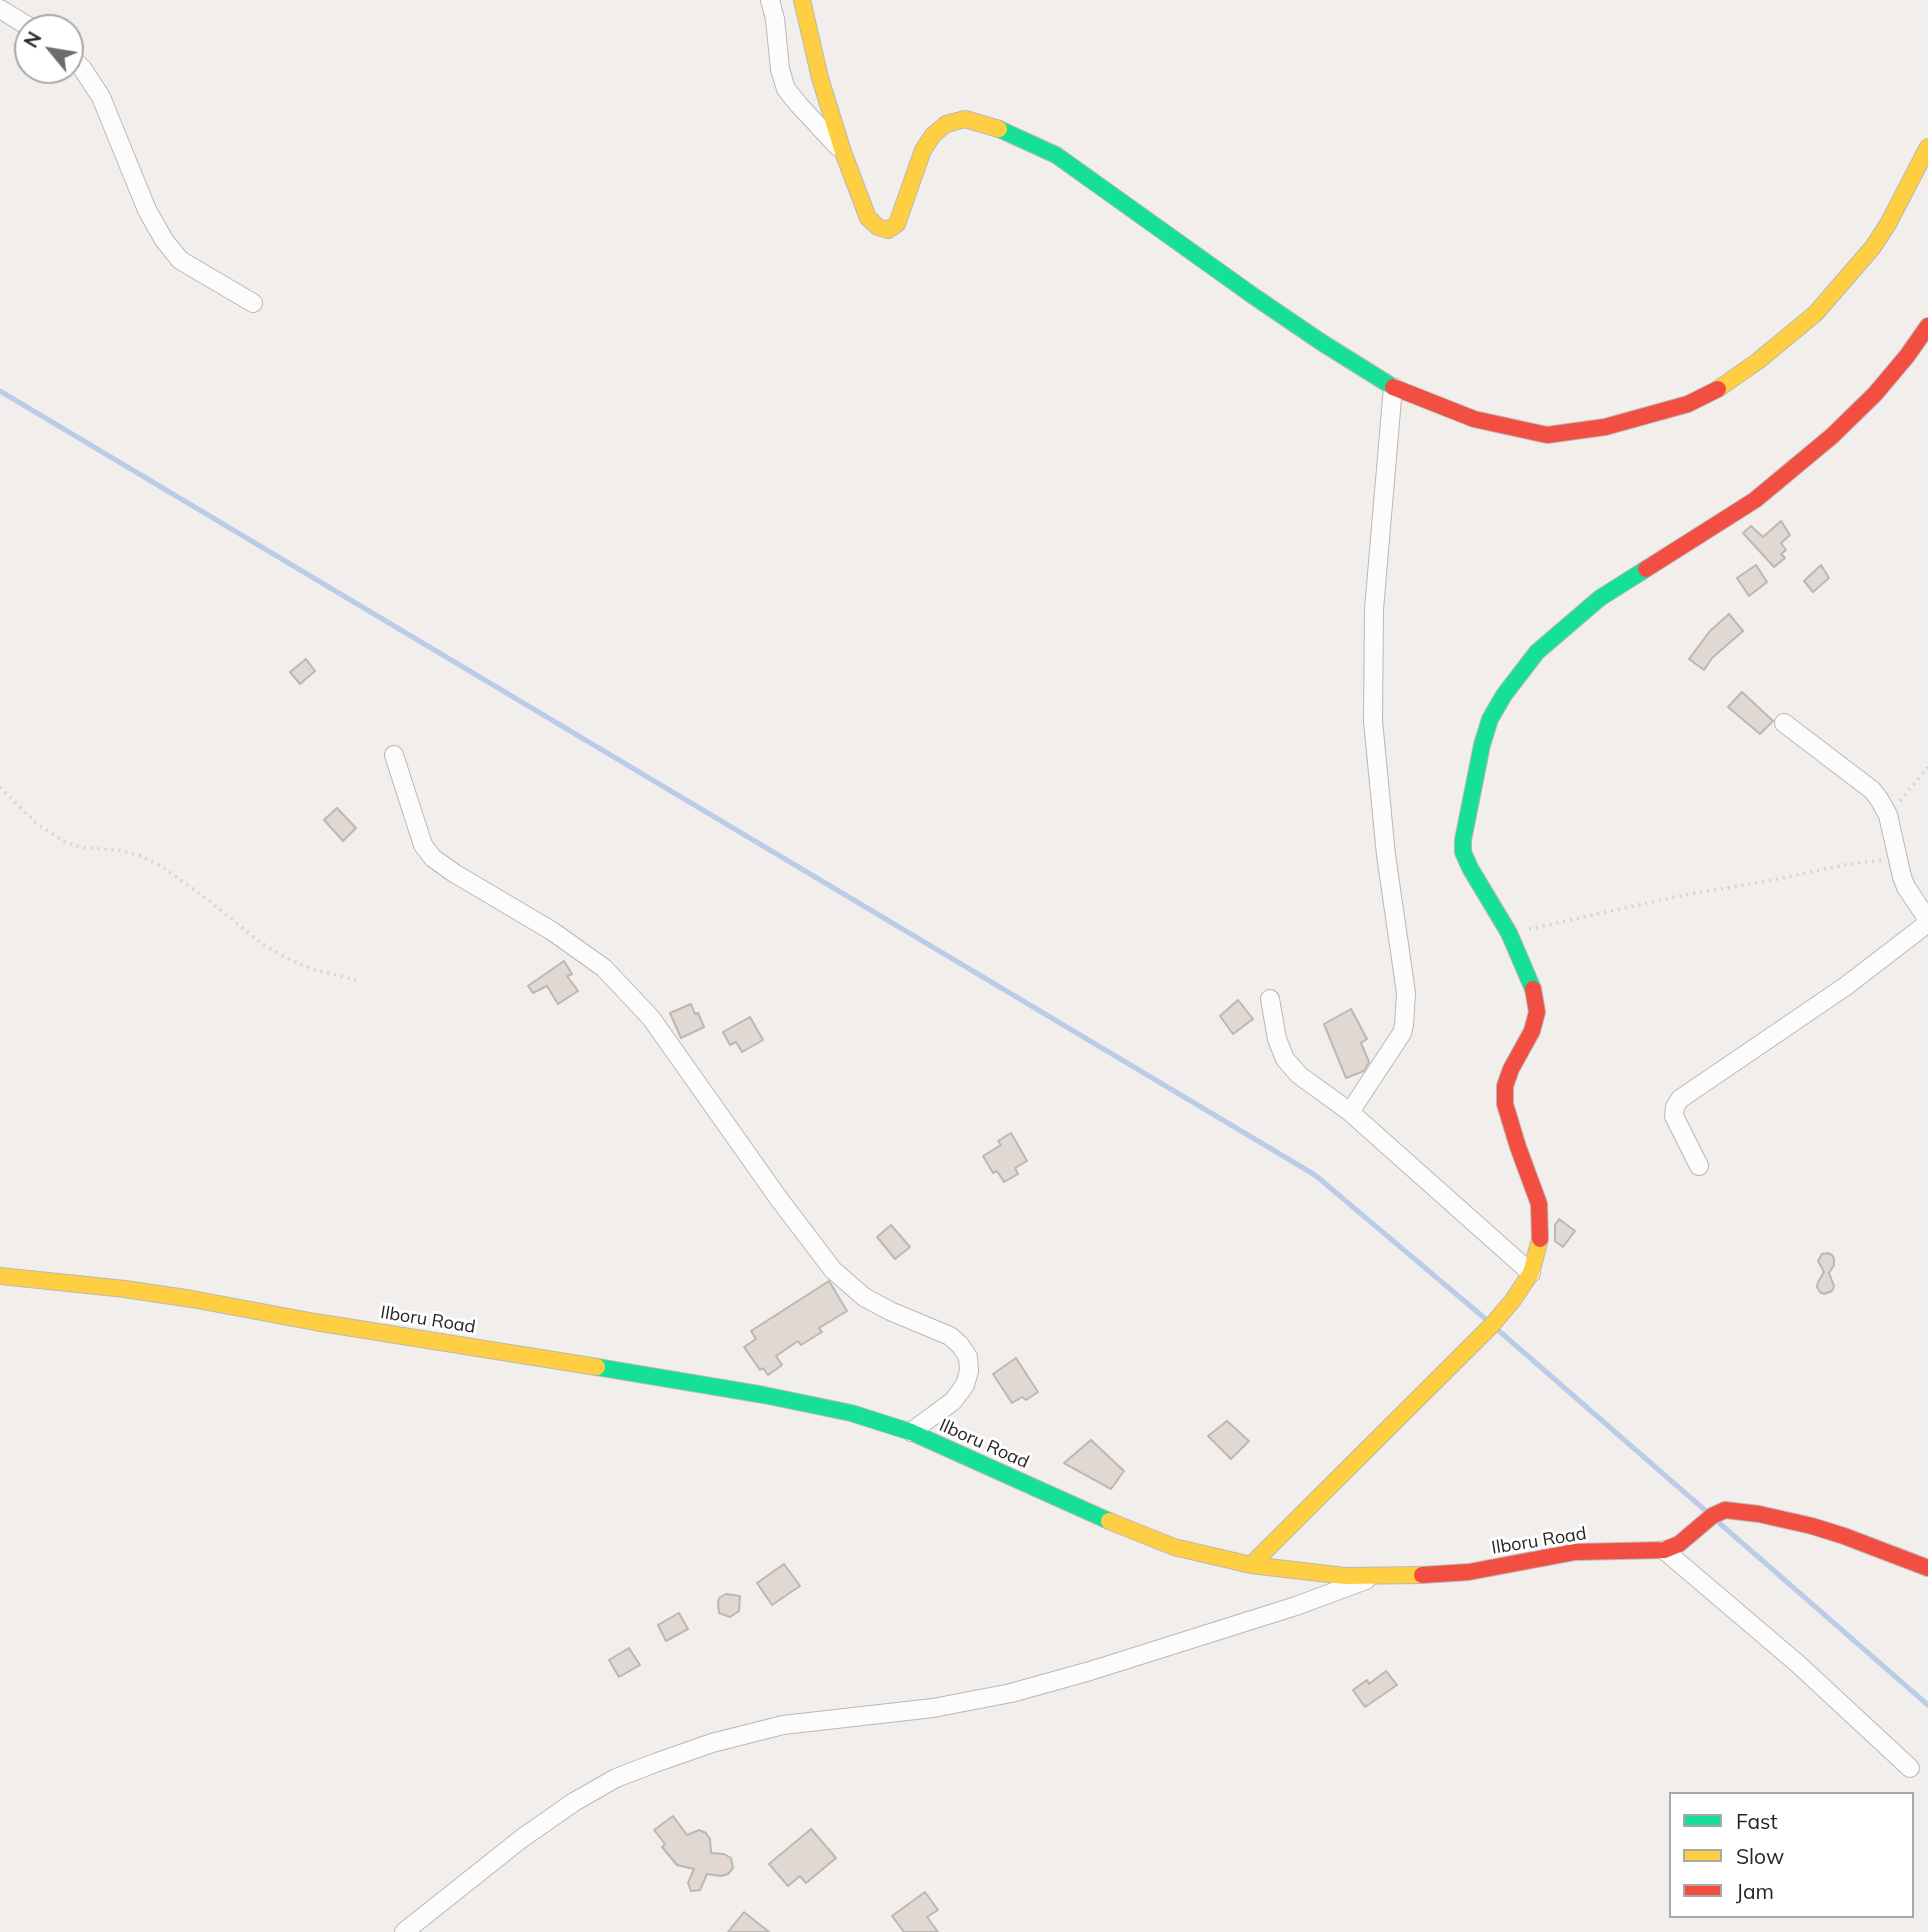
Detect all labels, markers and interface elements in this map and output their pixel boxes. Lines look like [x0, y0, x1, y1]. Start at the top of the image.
north arrow [14, 14, 84, 84]
text: N [19, 27, 47, 52]
street label: Ilboru Road [379, 1302, 477, 1338]
street label: Ilboru Road [936, 1415, 1032, 1473]
street label: Ilboru Road [1490, 1523, 1588, 1559]
legend [1669, 1792, 1914, 1918]
text: Fast [1736, 1808, 1778, 1834]
text: Slow [1736, 1843, 1784, 1869]
text: Jam [1736, 1878, 1774, 1904]

